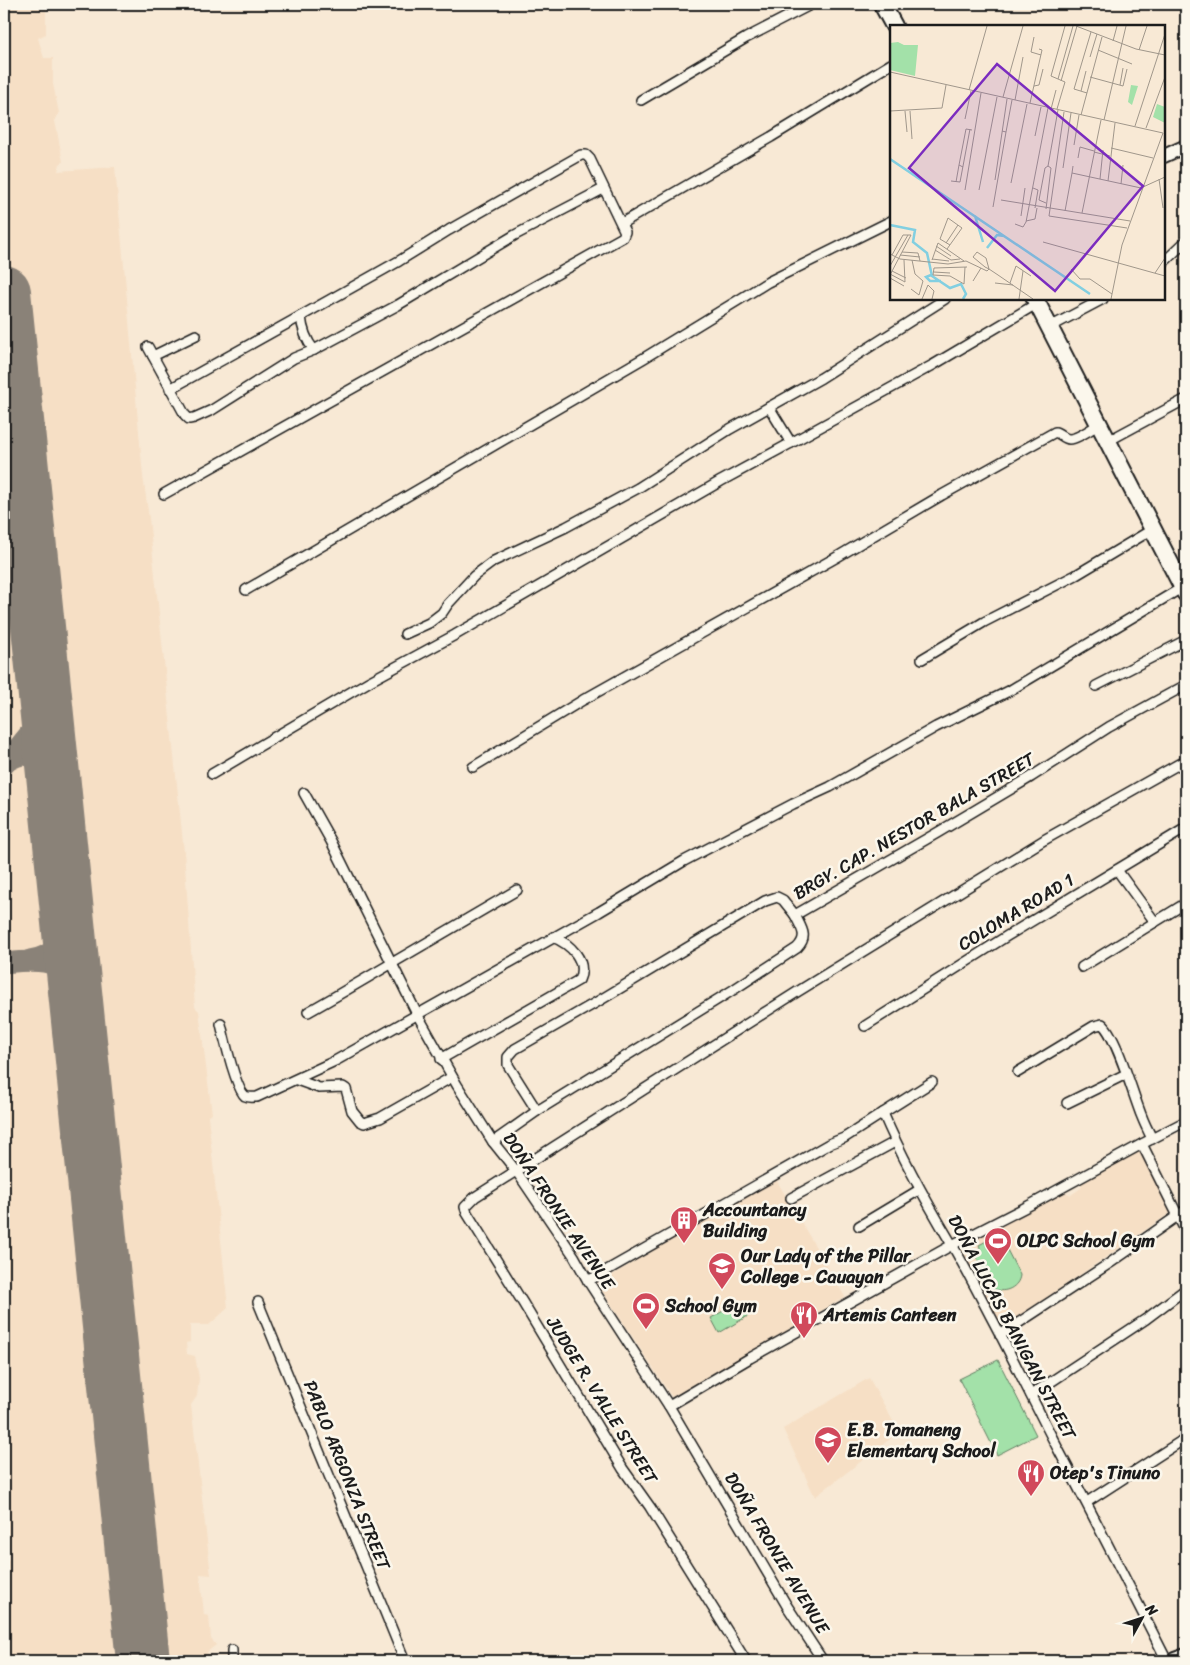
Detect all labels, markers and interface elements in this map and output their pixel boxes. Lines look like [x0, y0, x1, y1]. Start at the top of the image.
inset map [890, 25, 1165, 300]
street label: BRGY. CAP. NESTOR BALA STREET [787, 743, 1042, 909]
street label: COLOMA ROAD 1 [952, 864, 1081, 960]
street label: DOÑA FRONIE AVENUE [494, 1126, 624, 1297]
place label: Accountancy Building [702, 1194, 807, 1247]
building icon: Accountancy Building [669, 1205, 699, 1244]
street label: DOÑA LUCAS BANIGAN STREET [939, 1209, 1086, 1446]
place label: OLPC School Gym [1017, 1225, 1155, 1257]
sports icon: OLPC School Gym [983, 1226, 1013, 1265]
place label: Our Lady of the Pillar College - Cauayan [740, 1240, 912, 1293]
school or university icon: Our Lady of the Pillar College - Cauayan [707, 1251, 737, 1290]
place label: School Gym [664, 1290, 757, 1322]
sports icon: School Gym [631, 1291, 661, 1330]
place label: Artemis Canteen [822, 1299, 957, 1331]
restaurant icon: Artemis Canteen [789, 1300, 819, 1339]
street label: JUDGE R. VALLE STREET [537, 1309, 667, 1491]
street label: PABLO ARGONZA STREET [294, 1375, 400, 1576]
place label: E.B. Tomaneng Elementary School [847, 1414, 996, 1467]
school or university icon: E.B. Tomaneng Elementary School [813, 1425, 843, 1464]
place label: Otep's Tinuno [1050, 1457, 1161, 1489]
restaurant icon: Otep's Tinuno [1016, 1458, 1046, 1497]
street label: DOÑA FRONIE AVENUE [716, 1466, 839, 1641]
north arrow [1118, 1592, 1168, 1642]
text: N [1138, 1597, 1164, 1622]

